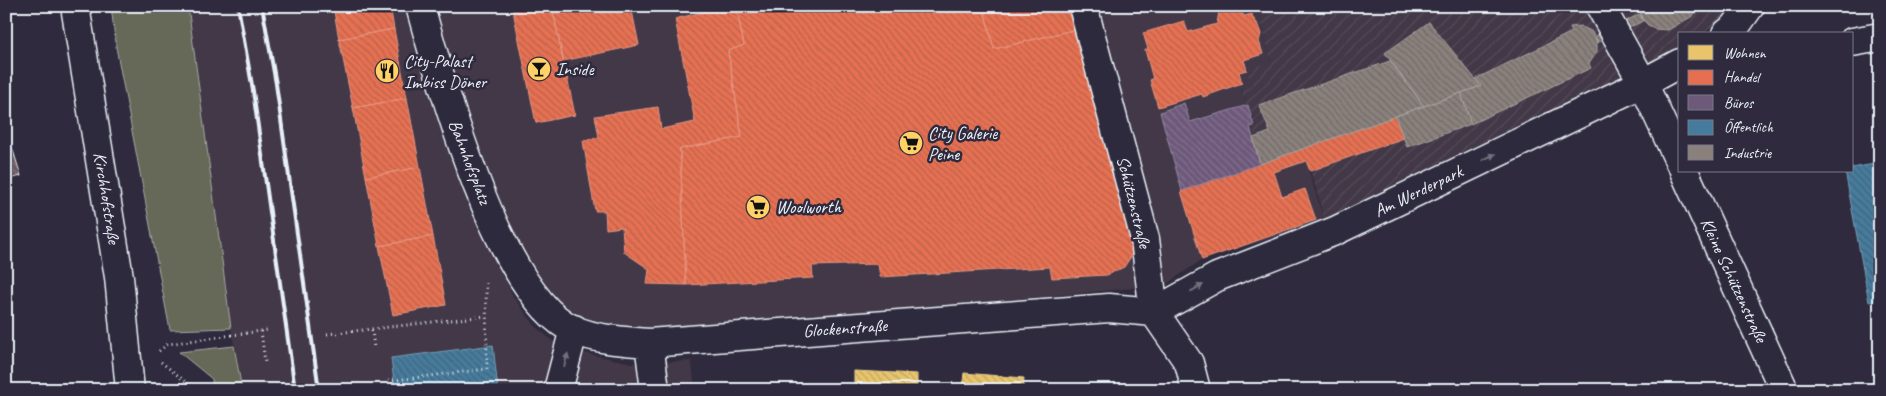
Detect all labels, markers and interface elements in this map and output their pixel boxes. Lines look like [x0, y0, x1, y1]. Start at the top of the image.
legend [1678, 32, 1854, 172]
text: Wohnen [1724, 44, 1767, 63]
place label: City-Palast Imbiss Döner [404, 50, 488, 93]
bar icon: Inside [526, 56, 552, 82]
restaurant icon: City-Palast Imbiss Döner [374, 58, 400, 84]
place label: Inside [556, 58, 595, 80]
text: Handel [1724, 68, 1762, 87]
text: Büros [1724, 94, 1755, 113]
street label: Bahnhofsplatz [444, 117, 497, 208]
text: Öffentlich [1724, 118, 1774, 137]
place label: City Galerie Peine [928, 122, 998, 165]
supermarket icon: City Galerie Peine [898, 130, 924, 156]
text: Industrie [1724, 144, 1772, 163]
street label: Kirchhofstraße [89, 151, 125, 246]
one-way arrow [1482, 153, 1496, 161]
street label: Schützenstraße [1112, 154, 1156, 251]
street label: Am Werderpark [1370, 160, 1467, 222]
supermarket icon: Woolworth [745, 194, 771, 220]
place label: Woolworth [776, 196, 842, 218]
street label: Kleine Schützenstraße [1696, 214, 1773, 347]
one-way arrow [1189, 284, 1204, 292]
street label: Glockenstraße [802, 314, 889, 342]
one-way arrow [562, 352, 570, 367]

